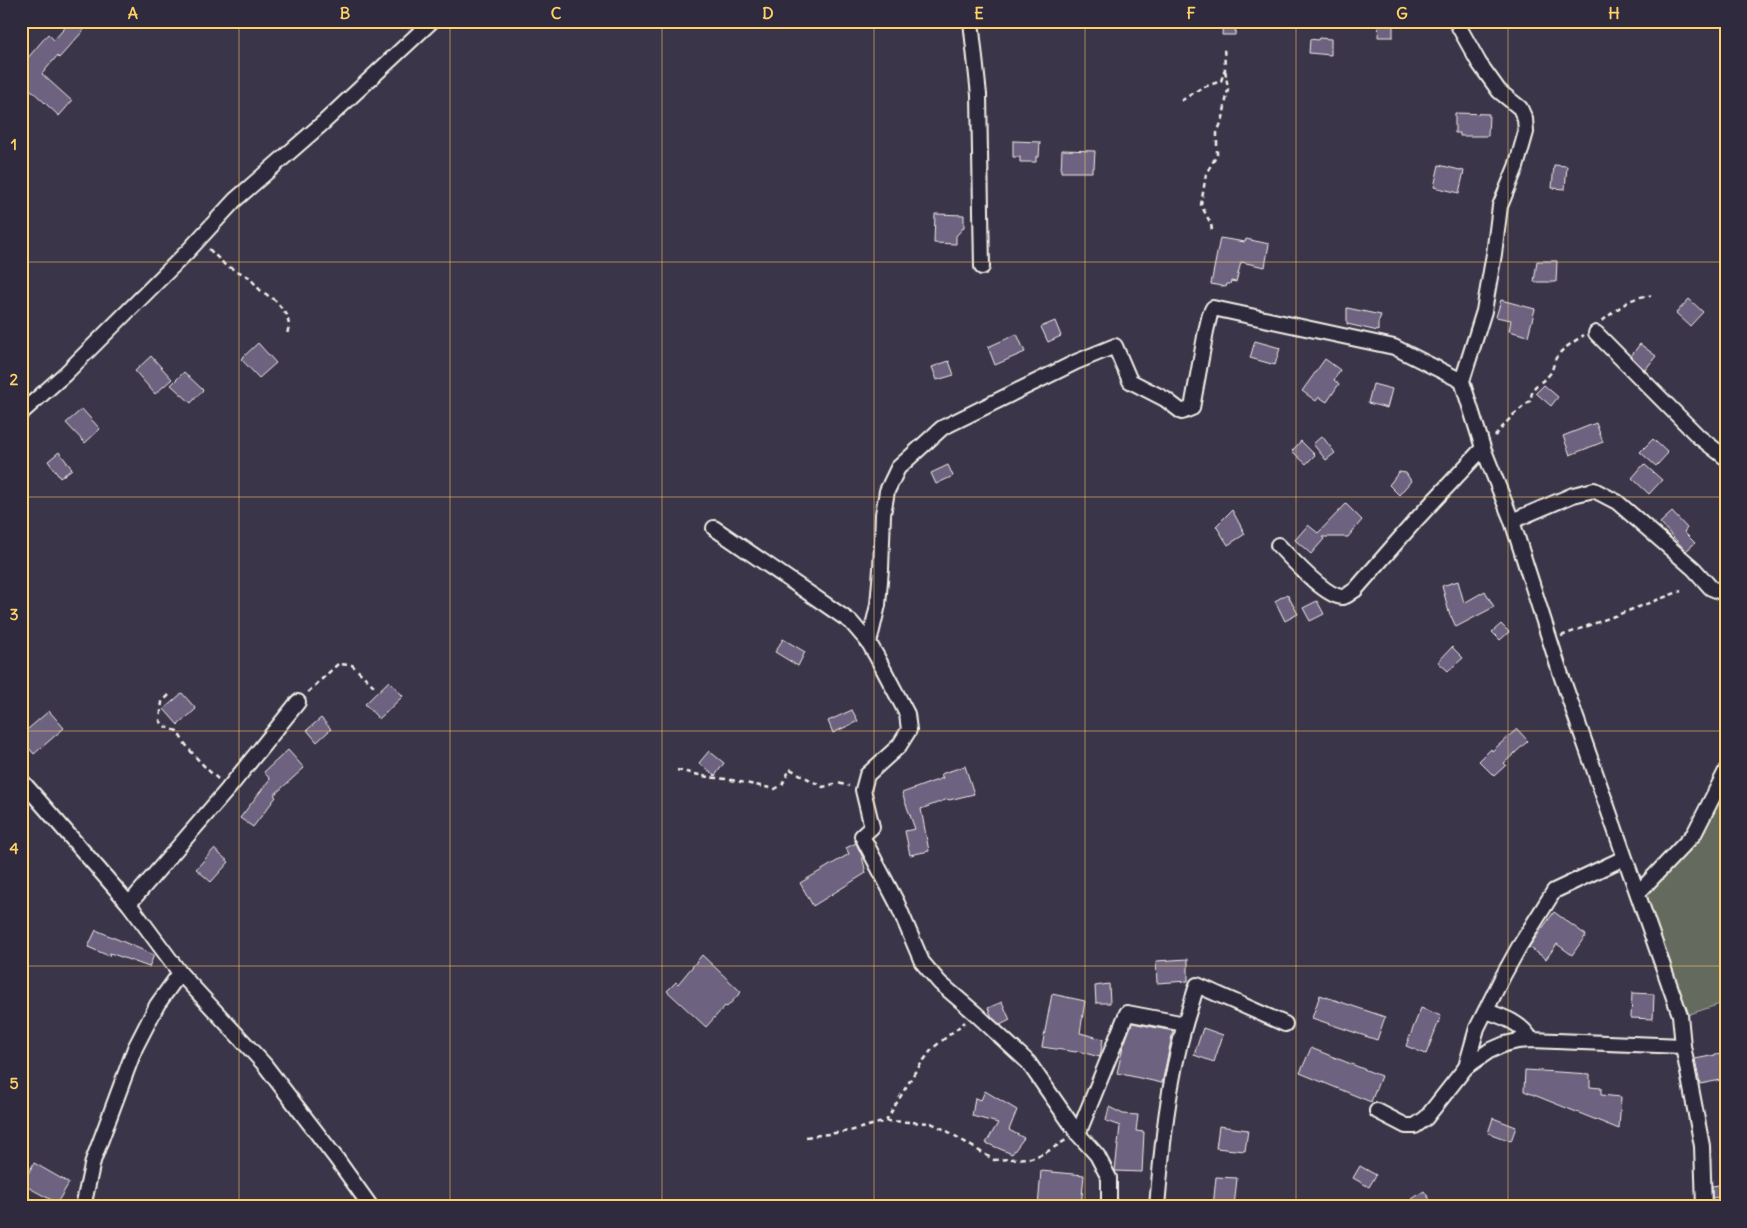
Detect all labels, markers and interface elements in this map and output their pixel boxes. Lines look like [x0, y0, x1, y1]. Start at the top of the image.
text: A [128, 3, 138, 23]
text: B [340, 3, 351, 23]
text: C [551, 3, 562, 23]
text: D [762, 3, 774, 23]
text: E [974, 3, 984, 23]
text: F [1186, 3, 1196, 23]
text: G [1396, 3, 1408, 23]
text: H [1608, 3, 1620, 23]
text: 1 [11, 134, 17, 154]
text: 2 [10, 369, 19, 389]
text: 3 [9, 604, 19, 624]
text: 4 [9, 838, 19, 858]
text: 5 [9, 1073, 19, 1093]

